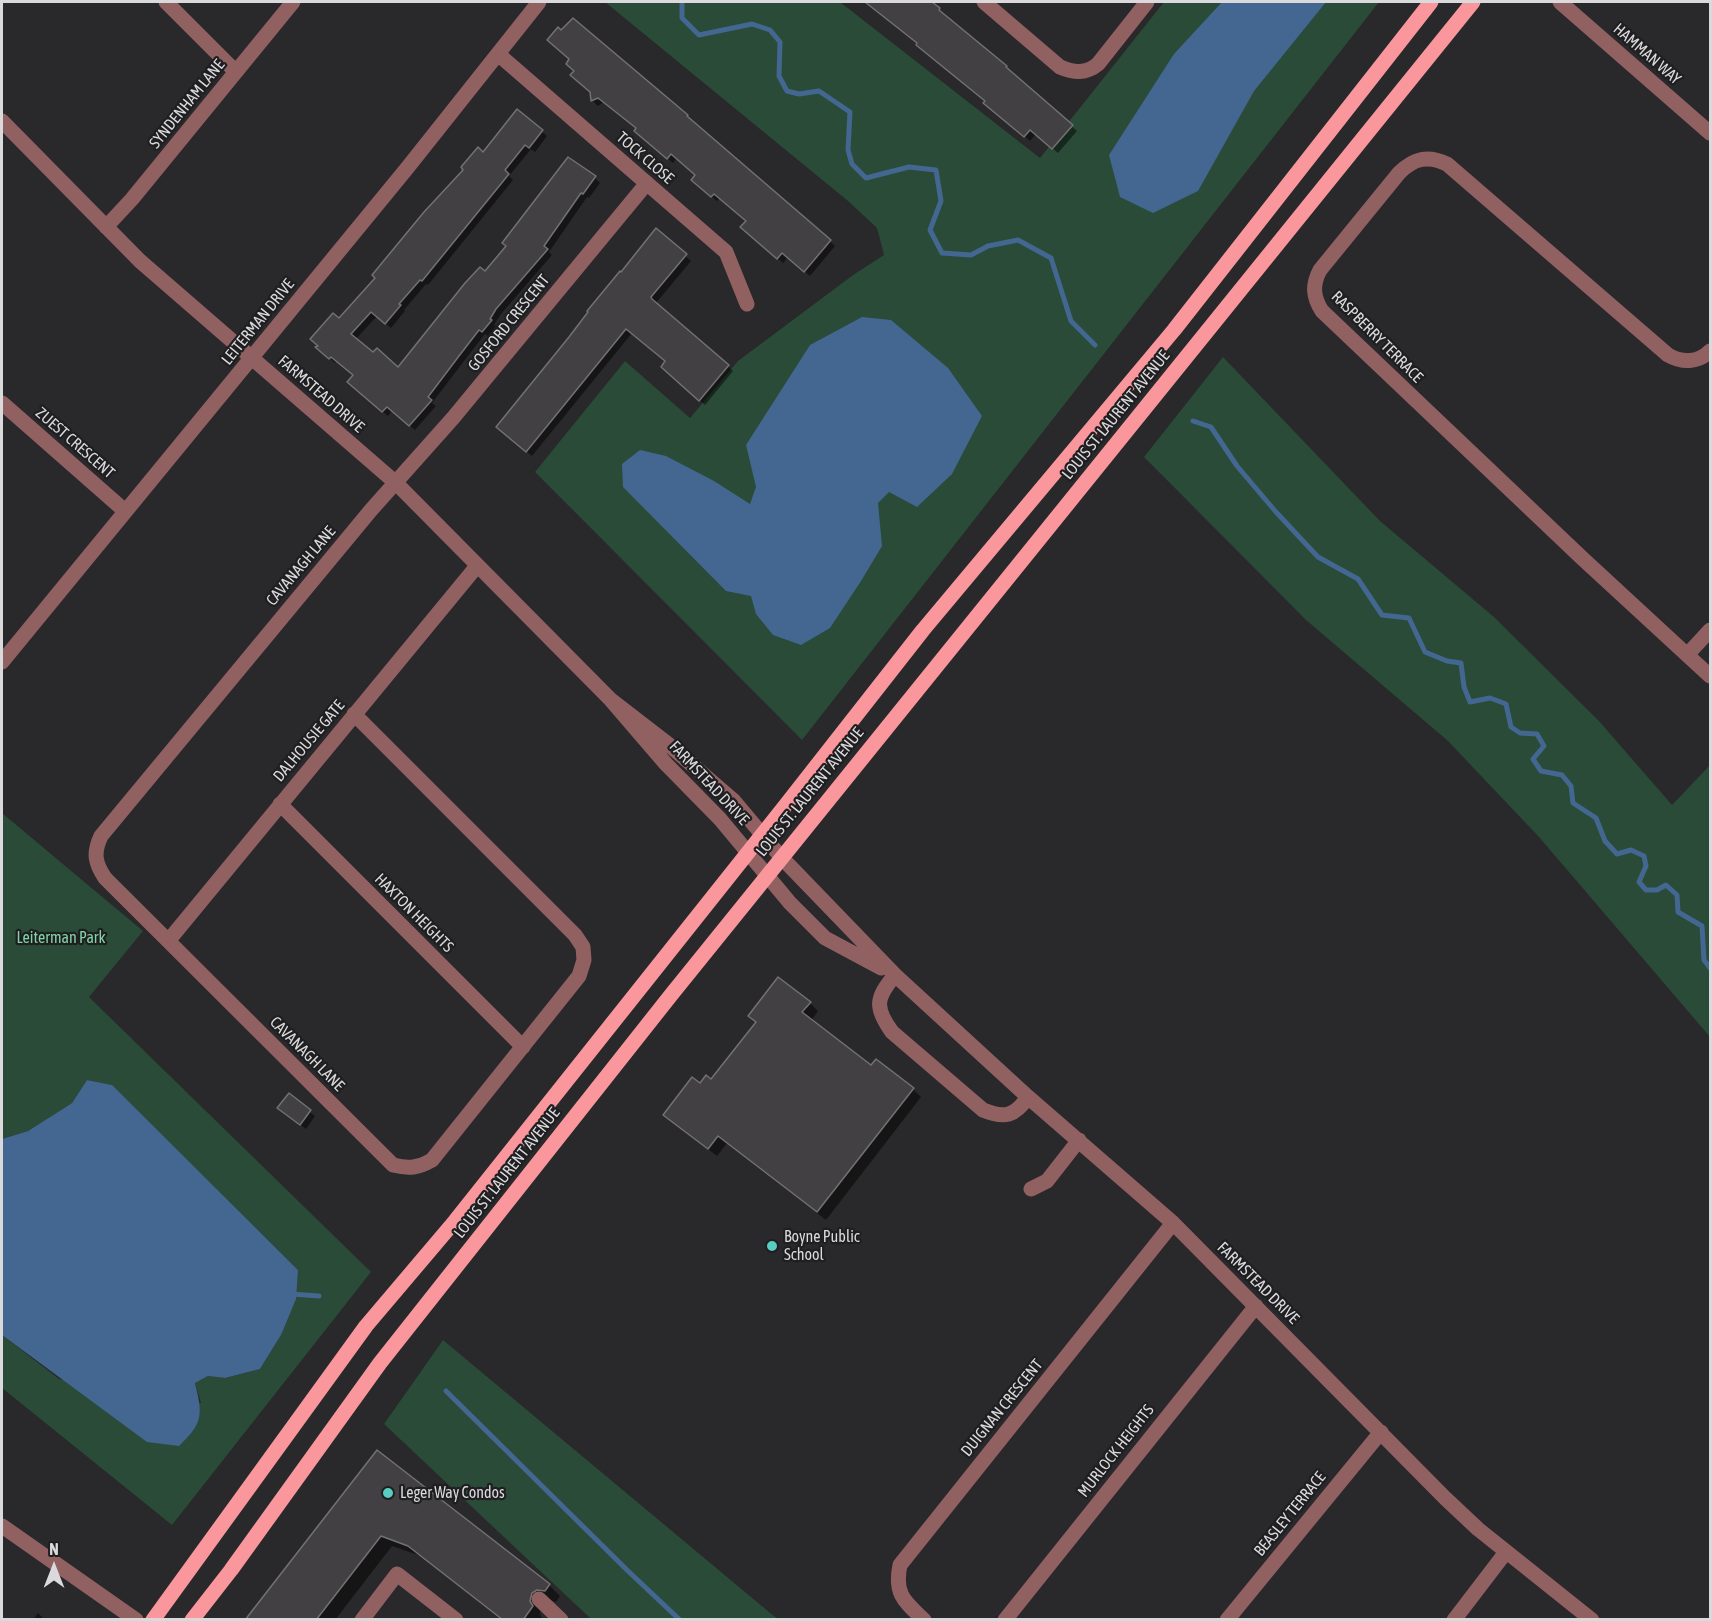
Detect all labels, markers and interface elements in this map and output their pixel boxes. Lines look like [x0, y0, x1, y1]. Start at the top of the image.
street label: HAMMAN WAY [1609, 19, 1685, 89]
street label: SYNDENHAM LANE [145, 56, 229, 152]
street label: TOCK CLOSE [613, 128, 677, 188]
street label: GOSFORD CRESCENT [464, 271, 554, 375]
street label: LEITERMAN DRIVE [218, 275, 298, 369]
street label: RASPBERRY TERRACE [1327, 287, 1427, 387]
street label: LOUIS ST. LAURENT AVENUE [1058, 347, 1174, 483]
street label: FARMSTEAD DRIVE [274, 351, 368, 437]
street label: ZUEST CRESCENT [31, 403, 119, 483]
street label: CAVANAGH LANE [262, 522, 340, 610]
street label: DALHOUSIE GATE [269, 696, 349, 786]
street label: LOUIS ST. LAURENT AVENUE [752, 724, 868, 860]
street label: FARMSTEAD DRIVE [665, 737, 753, 829]
street label: HAXTON HEIGHTS [371, 870, 457, 956]
park label: Leiterman Park [16, 928, 106, 948]
street label: CAVANAGH LANE [266, 1013, 348, 1095]
street label: LOUIS ST. LAURENT AVENUE [450, 1104, 564, 1242]
place label: Boyne Public School [784, 1227, 860, 1265]
street label: FARMSTEAD DRIVE [1213, 1238, 1303, 1328]
marker: Boyne Public School [765, 1239, 779, 1253]
street label: DUIGNAN CRESCENT [957, 1356, 1047, 1460]
street label: MURLOCK HEIGHTS [1074, 1401, 1158, 1501]
street label: BEASLEY TERRACE [1250, 1468, 1330, 1560]
place label: Leger Way Condos [400, 1483, 505, 1503]
marker: Leger Way Condos [381, 1486, 395, 1500]
north arrow [24, 1537, 84, 1597]
text: N [49, 1540, 59, 1558]

